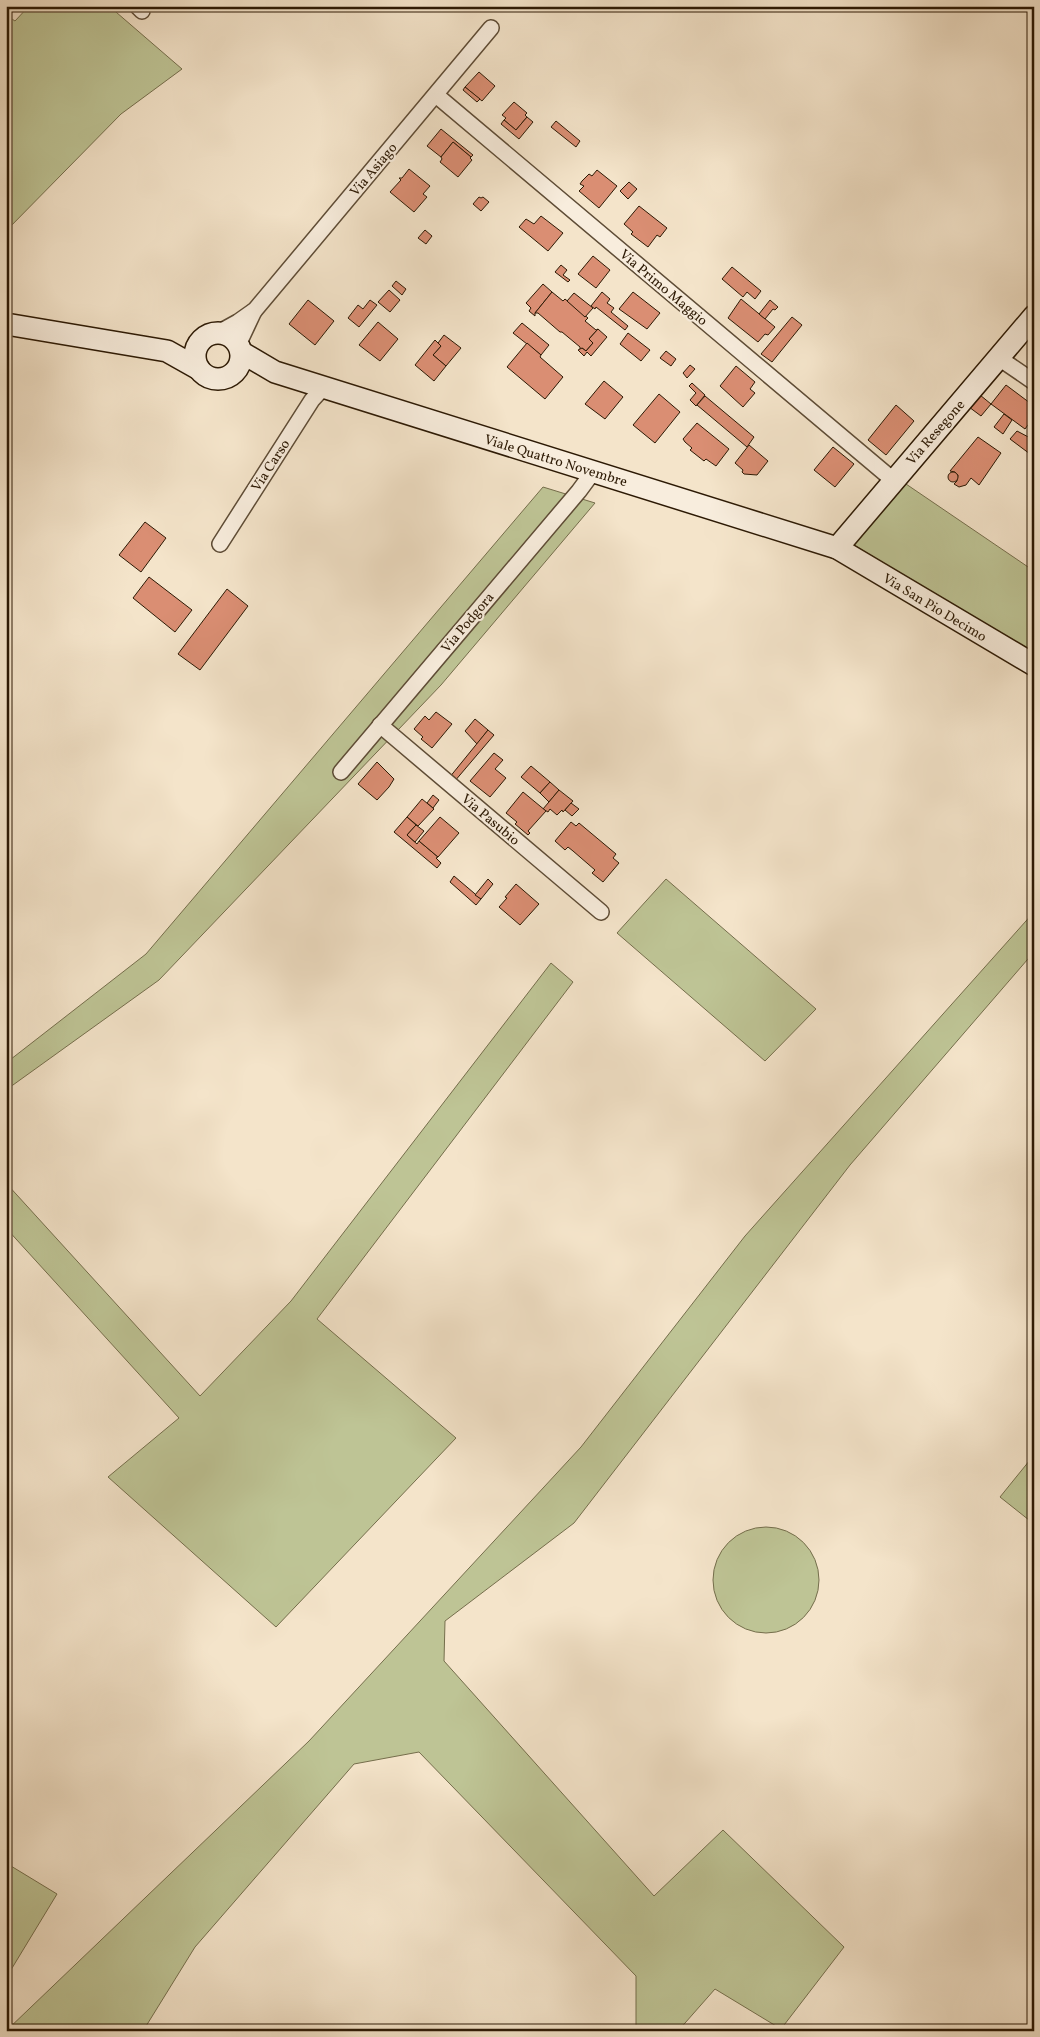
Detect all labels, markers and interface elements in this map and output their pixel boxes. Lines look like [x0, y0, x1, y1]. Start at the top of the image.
street label: Via Asiago [346, 139, 402, 201]
street label: Via Primo Maggio [615, 246, 711, 331]
street label: Via Resegone [902, 396, 970, 470]
street label: Viale Quattro Novembre [482, 431, 630, 492]
street label: Via Carso [247, 436, 295, 495]
street label: Via San Pio Decimo [879, 570, 990, 647]
street label: Via Podgora [437, 589, 499, 657]
street label: Via Pasubio [457, 790, 523, 850]

